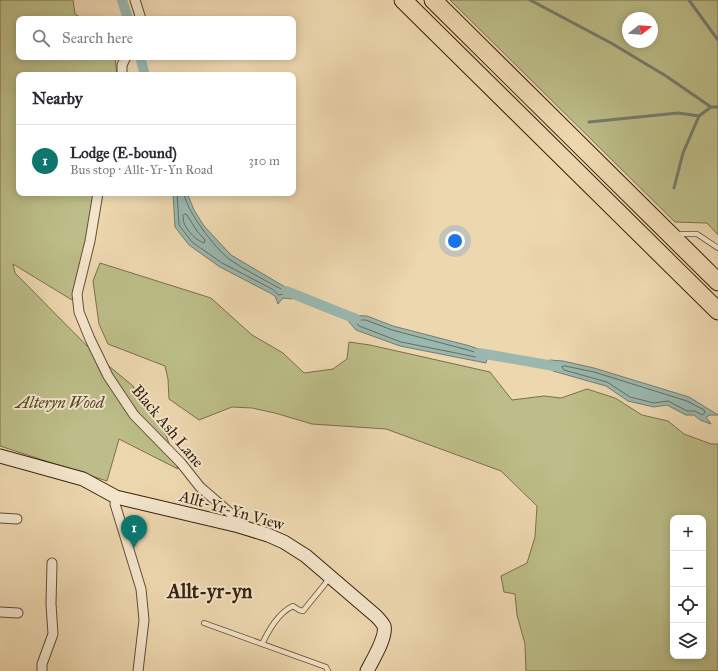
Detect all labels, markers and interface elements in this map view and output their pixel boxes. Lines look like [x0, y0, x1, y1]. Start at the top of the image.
north arrow [622, 12, 658, 48]
search box [16, 16, 296, 60]
icon: search [30, 27, 52, 49]
text: Search here [62, 29, 133, 47]
text: Nearby [32, 88, 83, 109]
text: Lodge (E-bound) [70, 144, 177, 162]
text: 1 [42, 153, 48, 169]
text: 310 m [248, 153, 280, 169]
text: Bus stop · Allt-Yr-Yn Road [70, 162, 213, 178]
your location [445, 231, 465, 251]
street label: Black Ash Lane [128, 381, 208, 471]
park label: Alteryn Wood [14, 393, 106, 412]
street label: Allt-Yr-Yn View [177, 486, 287, 534]
pin: 1 [121, 515, 147, 548]
map controls [670, 515, 706, 659]
button: + [670, 515, 706, 551]
button: − [670, 551, 706, 587]
district label: Allt-yr-yn [166, 579, 253, 604]
button: locate [670, 587, 706, 623]
button: layers [670, 623, 706, 659]

